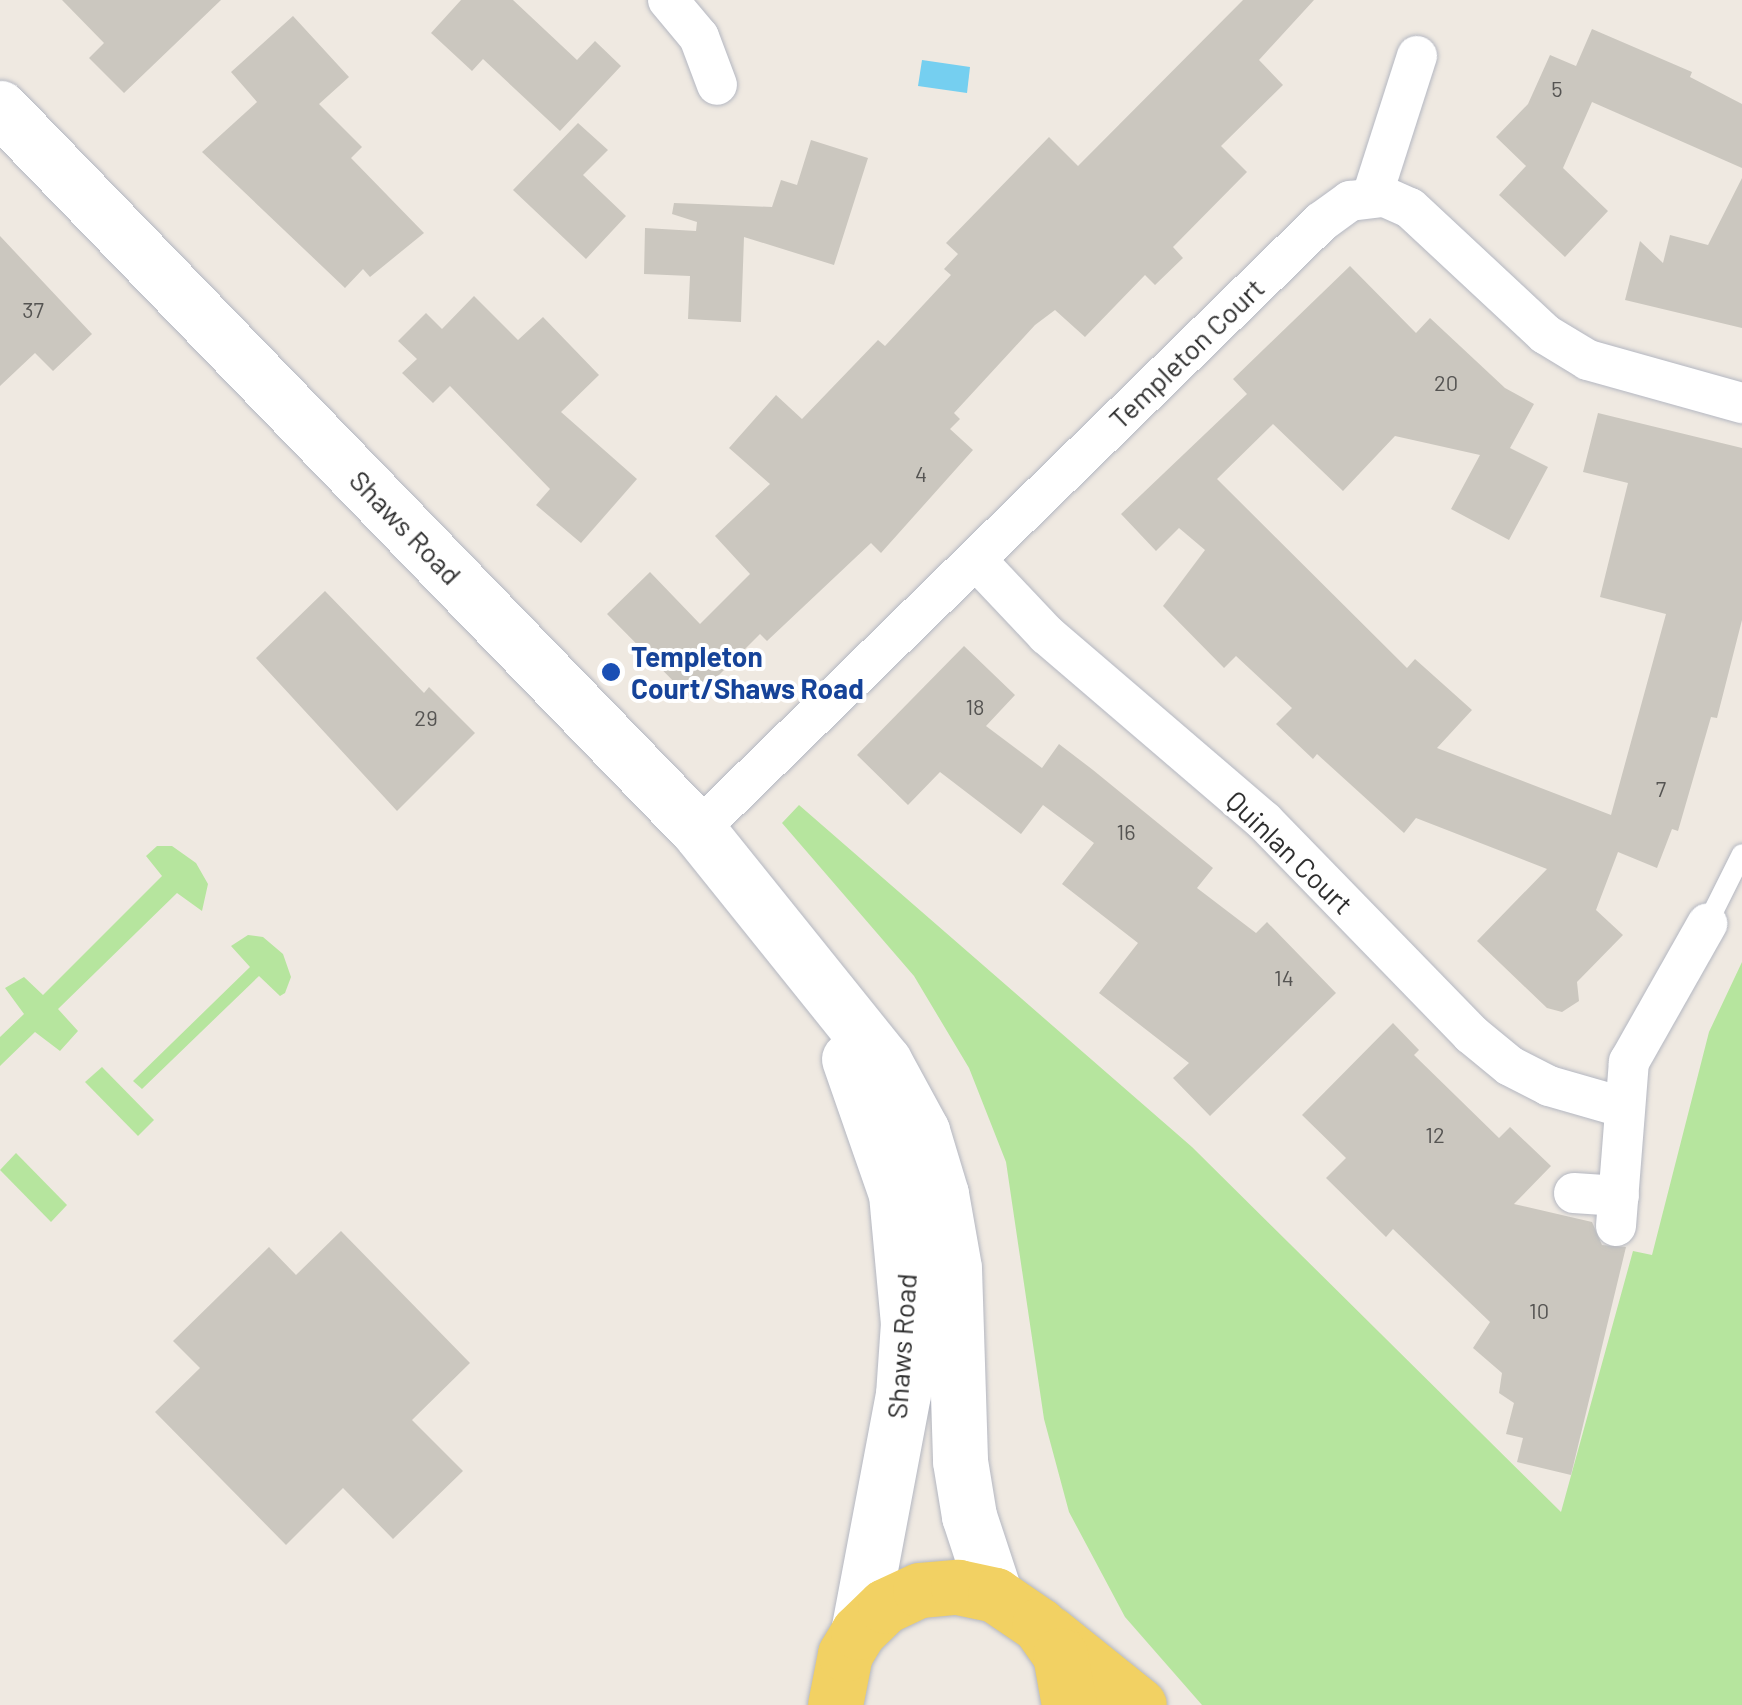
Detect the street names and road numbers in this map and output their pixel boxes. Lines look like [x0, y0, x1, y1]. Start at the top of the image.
street label: Templeton Court [1102, 271, 1270, 435]
street label: Shaws Road [343, 463, 469, 591]
street label: Quinlan Court [1220, 783, 1360, 921]
street label: Shaws Road [879, 1272, 923, 1420]

